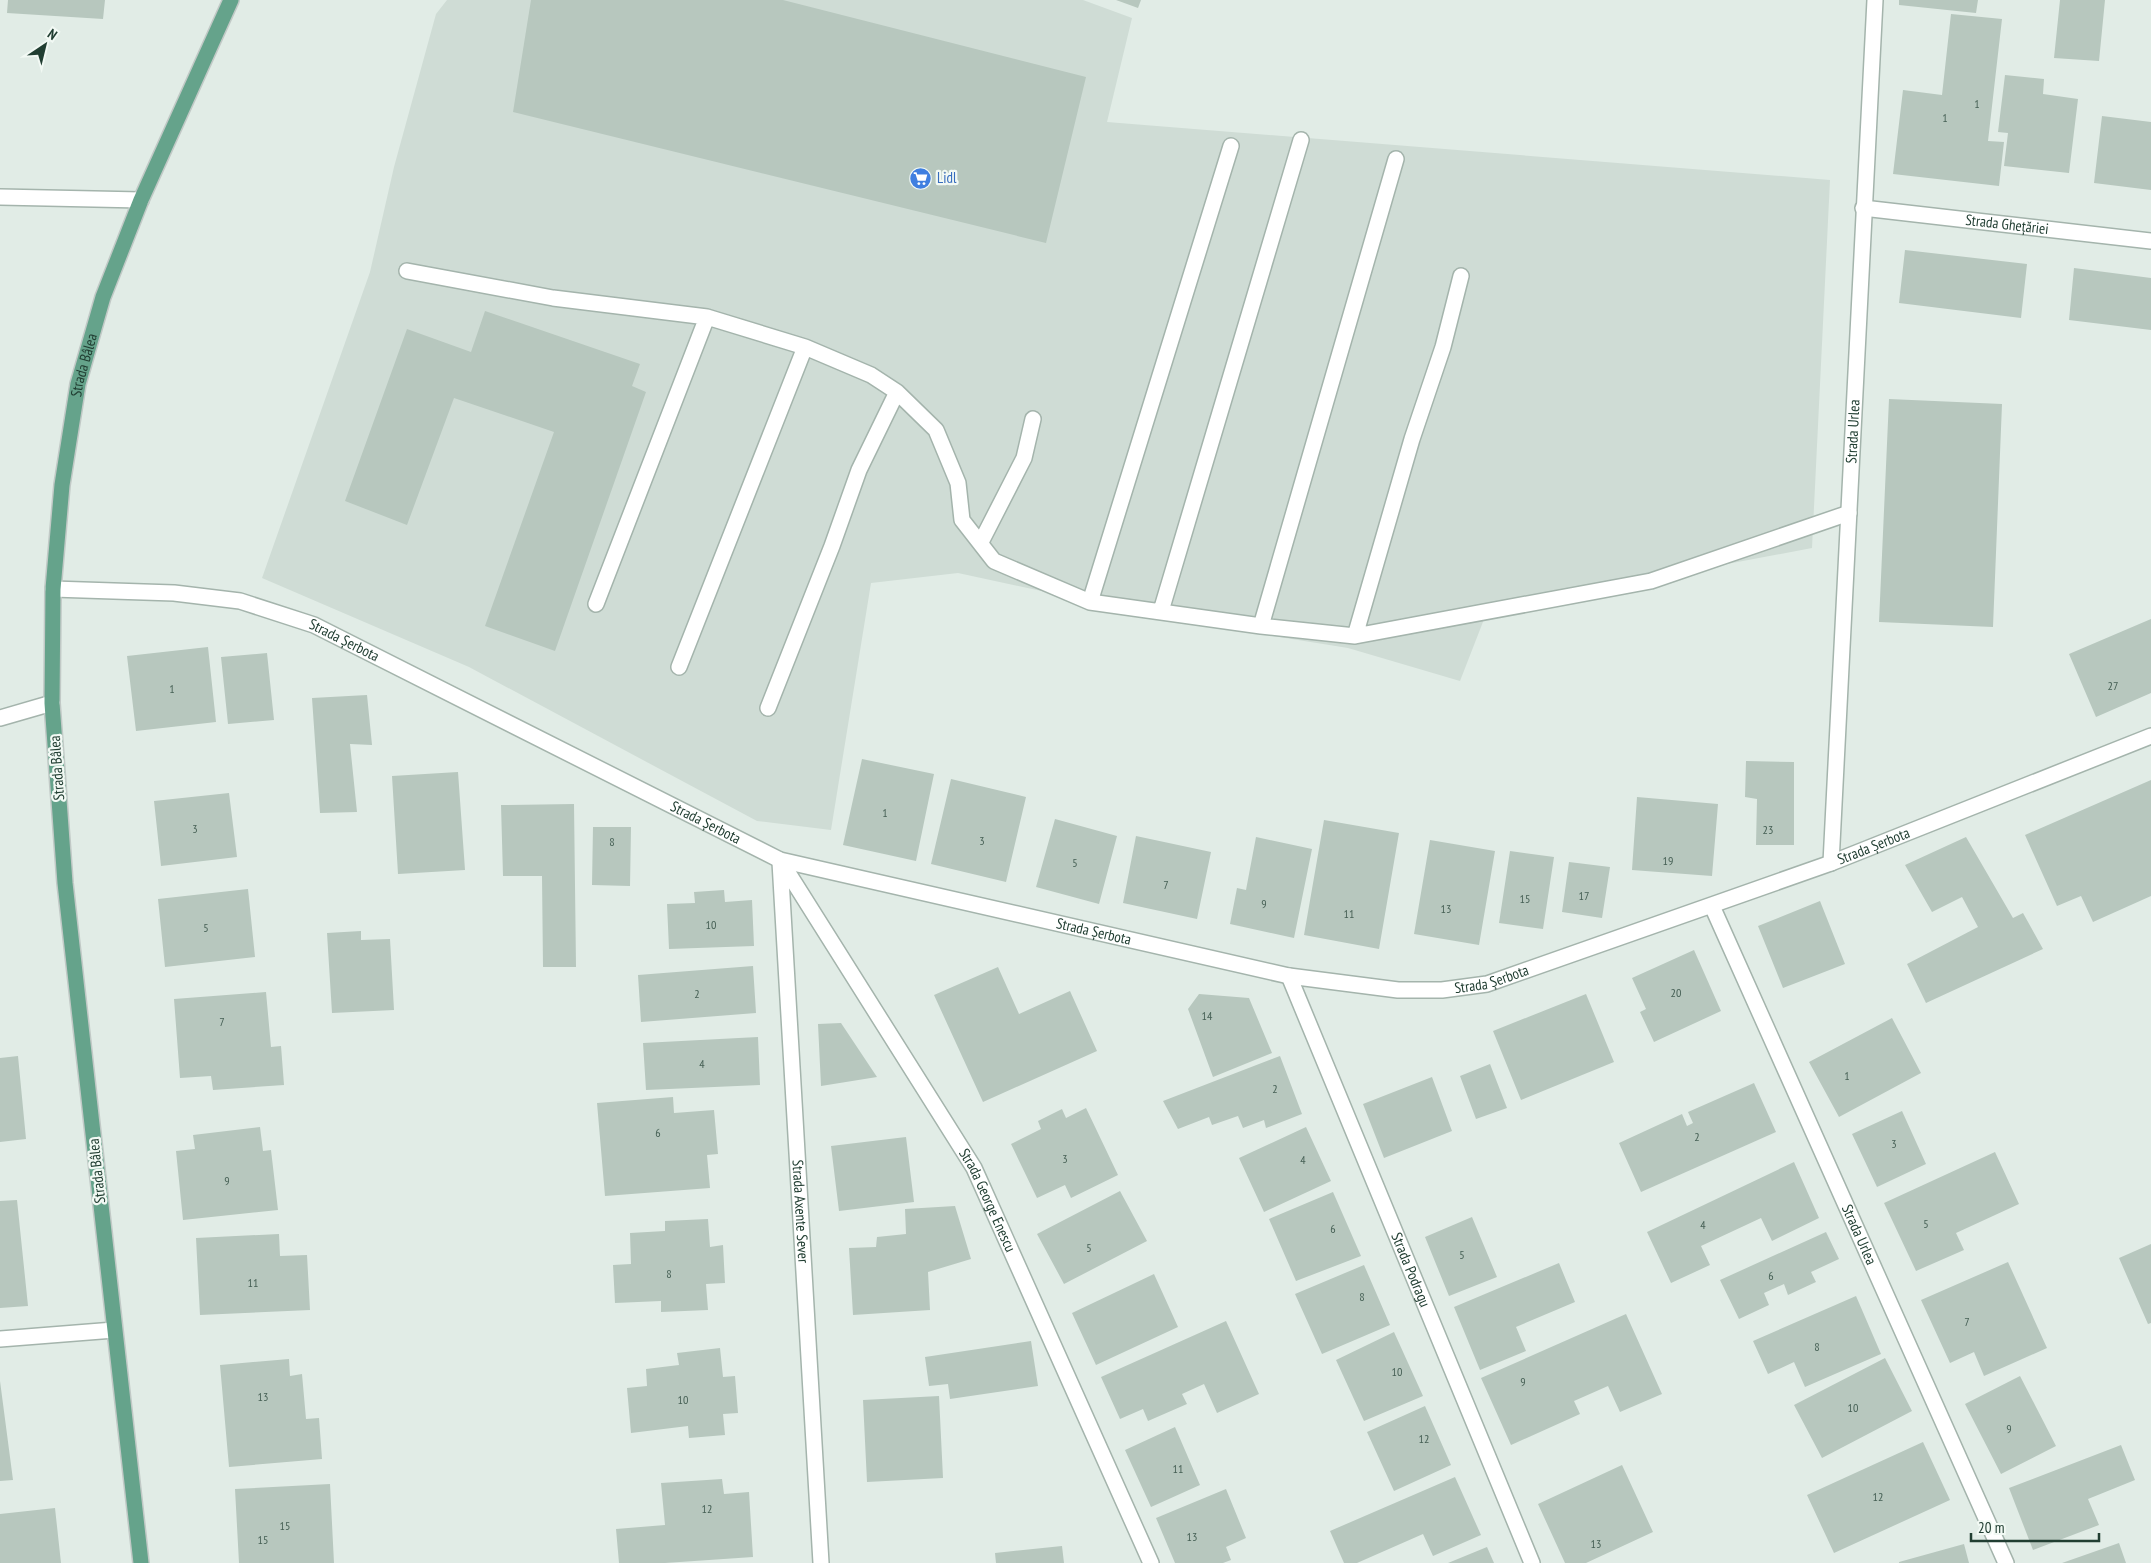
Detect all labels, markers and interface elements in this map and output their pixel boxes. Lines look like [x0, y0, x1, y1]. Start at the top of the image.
north arrow [20, 20, 70, 70]
text: N [44, 25, 61, 44]
house number: 1 [1974, 96, 1980, 111]
house number: 1 [1942, 110, 1948, 125]
supermarket icon: Lidl [909, 166, 933, 190]
place label: Lidl [937, 168, 957, 187]
street label: Strada Ghețăriei [1964, 210, 2050, 238]
street label: Strada Bâlea [66, 331, 101, 398]
street label: Strada Urlea [1841, 399, 1864, 464]
street label: Strada Șerbota [307, 614, 383, 665]
house number: 27 [2108, 678, 2118, 693]
house number: 1 [169, 681, 175, 696]
street label: Strada Bâlea [45, 735, 68, 801]
street label: Strada Șerbota [668, 796, 744, 848]
house number: 1 [882, 805, 888, 820]
house number: 3 [192, 821, 198, 836]
house number: 23 [1763, 822, 1773, 837]
street label: Strada Șerbota [1834, 823, 1912, 869]
house number: 3 [979, 833, 985, 848]
house number: 8 [609, 834, 615, 849]
house number: 19 [1663, 853, 1673, 868]
house number: 5 [1072, 855, 1078, 870]
house number: 7 [1163, 877, 1169, 892]
house number: 17 [1579, 888, 1589, 903]
house number: 15 [1520, 891, 1530, 906]
house number: 9 [1261, 896, 1267, 911]
house number: 13 [1441, 901, 1451, 916]
house number: 11 [1344, 906, 1354, 921]
street label: Strada Șerbota [1055, 913, 1133, 949]
house number: 10 [706, 917, 716, 932]
house number: 5 [203, 920, 209, 935]
street label: Strada Șerbota [1453, 960, 1531, 997]
house number: 20 [1671, 985, 1681, 1000]
house number: 2 [694, 986, 700, 1001]
house number: 14 [1202, 1008, 1213, 1023]
house number: 7 [219, 1014, 225, 1029]
house number: 4 [699, 1056, 705, 1071]
house number: 1 [1844, 1068, 1850, 1083]
house number: 2 [1272, 1081, 1278, 1096]
house number: 6 [655, 1125, 661, 1140]
house number: 2 [1694, 1129, 1700, 1144]
house number: 3 [1891, 1136, 1897, 1151]
street label: Strada Bâlea [84, 1138, 109, 1204]
street label: Strada George Enescu [955, 1145, 1020, 1255]
house number: 3 [1062, 1151, 1068, 1166]
house number: 4 [1300, 1152, 1306, 1167]
street label: Strada Axente Sever [788, 1159, 813, 1264]
house number: 9 [224, 1173, 230, 1188]
street label: Strada Urlea [1838, 1201, 1881, 1268]
house number: 5 [1923, 1216, 1929, 1231]
house number: 4 [1700, 1217, 1706, 1232]
house number: 6 [1330, 1221, 1336, 1236]
street label: Strada Podragu [1387, 1230, 1435, 1310]
house number: 5 [1086, 1240, 1092, 1255]
house number: 5 [1459, 1247, 1465, 1262]
house number: 8 [666, 1266, 672, 1281]
house number: 6 [1768, 1268, 1774, 1283]
house number: 11 [248, 1275, 258, 1290]
house number: 8 [1359, 1289, 1365, 1304]
house number: 7 [1964, 1314, 1970, 1329]
house number: 8 [1814, 1339, 1820, 1354]
house number: 10 [1392, 1364, 1402, 1379]
house number: 9 [1520, 1374, 1526, 1389]
house number: 13 [258, 1389, 268, 1404]
house number: 10 [678, 1392, 688, 1407]
house number: 10 [1848, 1400, 1858, 1415]
house number: 9 [2006, 1421, 2012, 1436]
house number: 12 [1419, 1431, 1429, 1446]
house number: 11 [1173, 1461, 1183, 1476]
house number: 12 [1873, 1489, 1883, 1504]
house number: 12 [702, 1501, 712, 1516]
scale bar [1971, 1510, 2098, 1542]
house number: 15 [280, 1518, 290, 1533]
text: 20 m [1978, 1518, 2004, 1537]
house number: 13 [1187, 1529, 1197, 1544]
house number: 15 [258, 1532, 268, 1547]
house number: 13 [1591, 1536, 1601, 1551]

